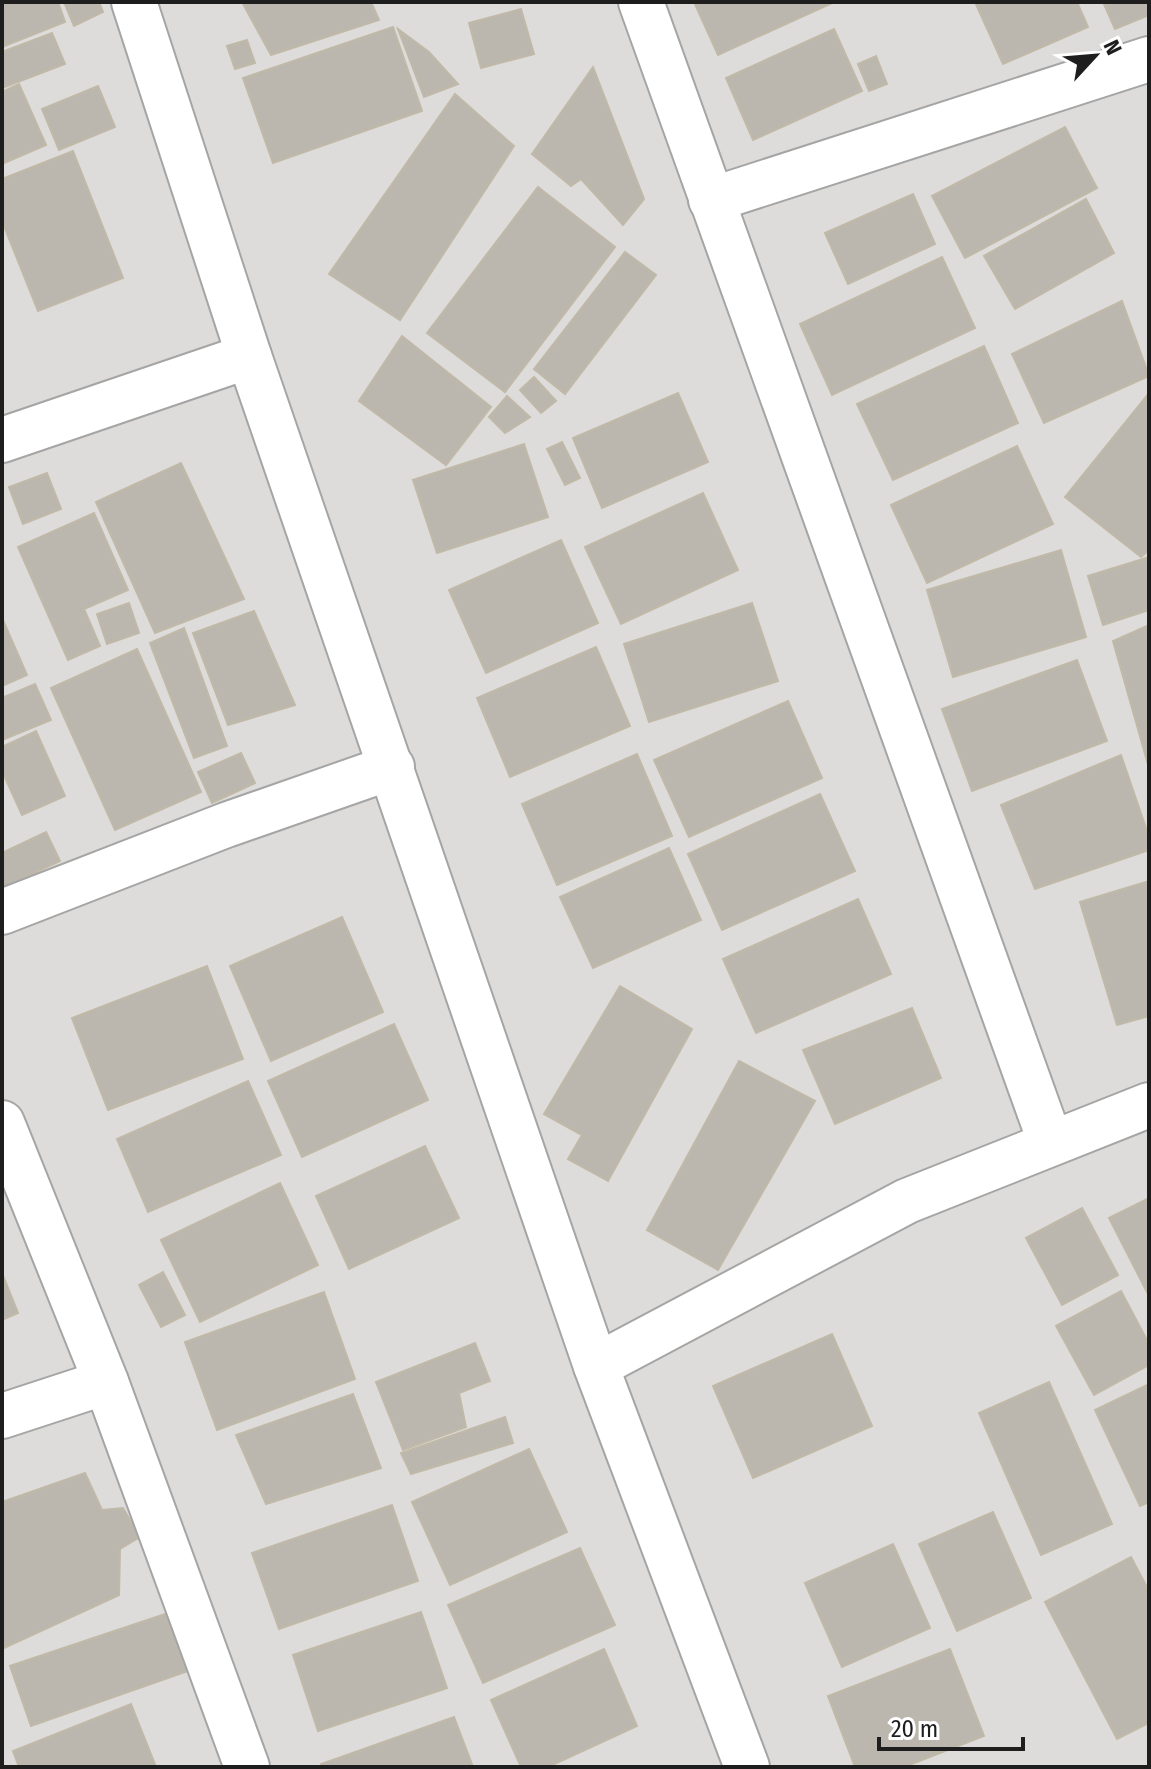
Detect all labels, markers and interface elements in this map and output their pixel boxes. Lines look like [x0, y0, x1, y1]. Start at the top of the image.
north arrow [1055, 16, 1135, 96]
text: N [1098, 36, 1128, 59]
scale bar [879, 1701, 1023, 1751]
text: 20 m [891, 1715, 938, 1743]

